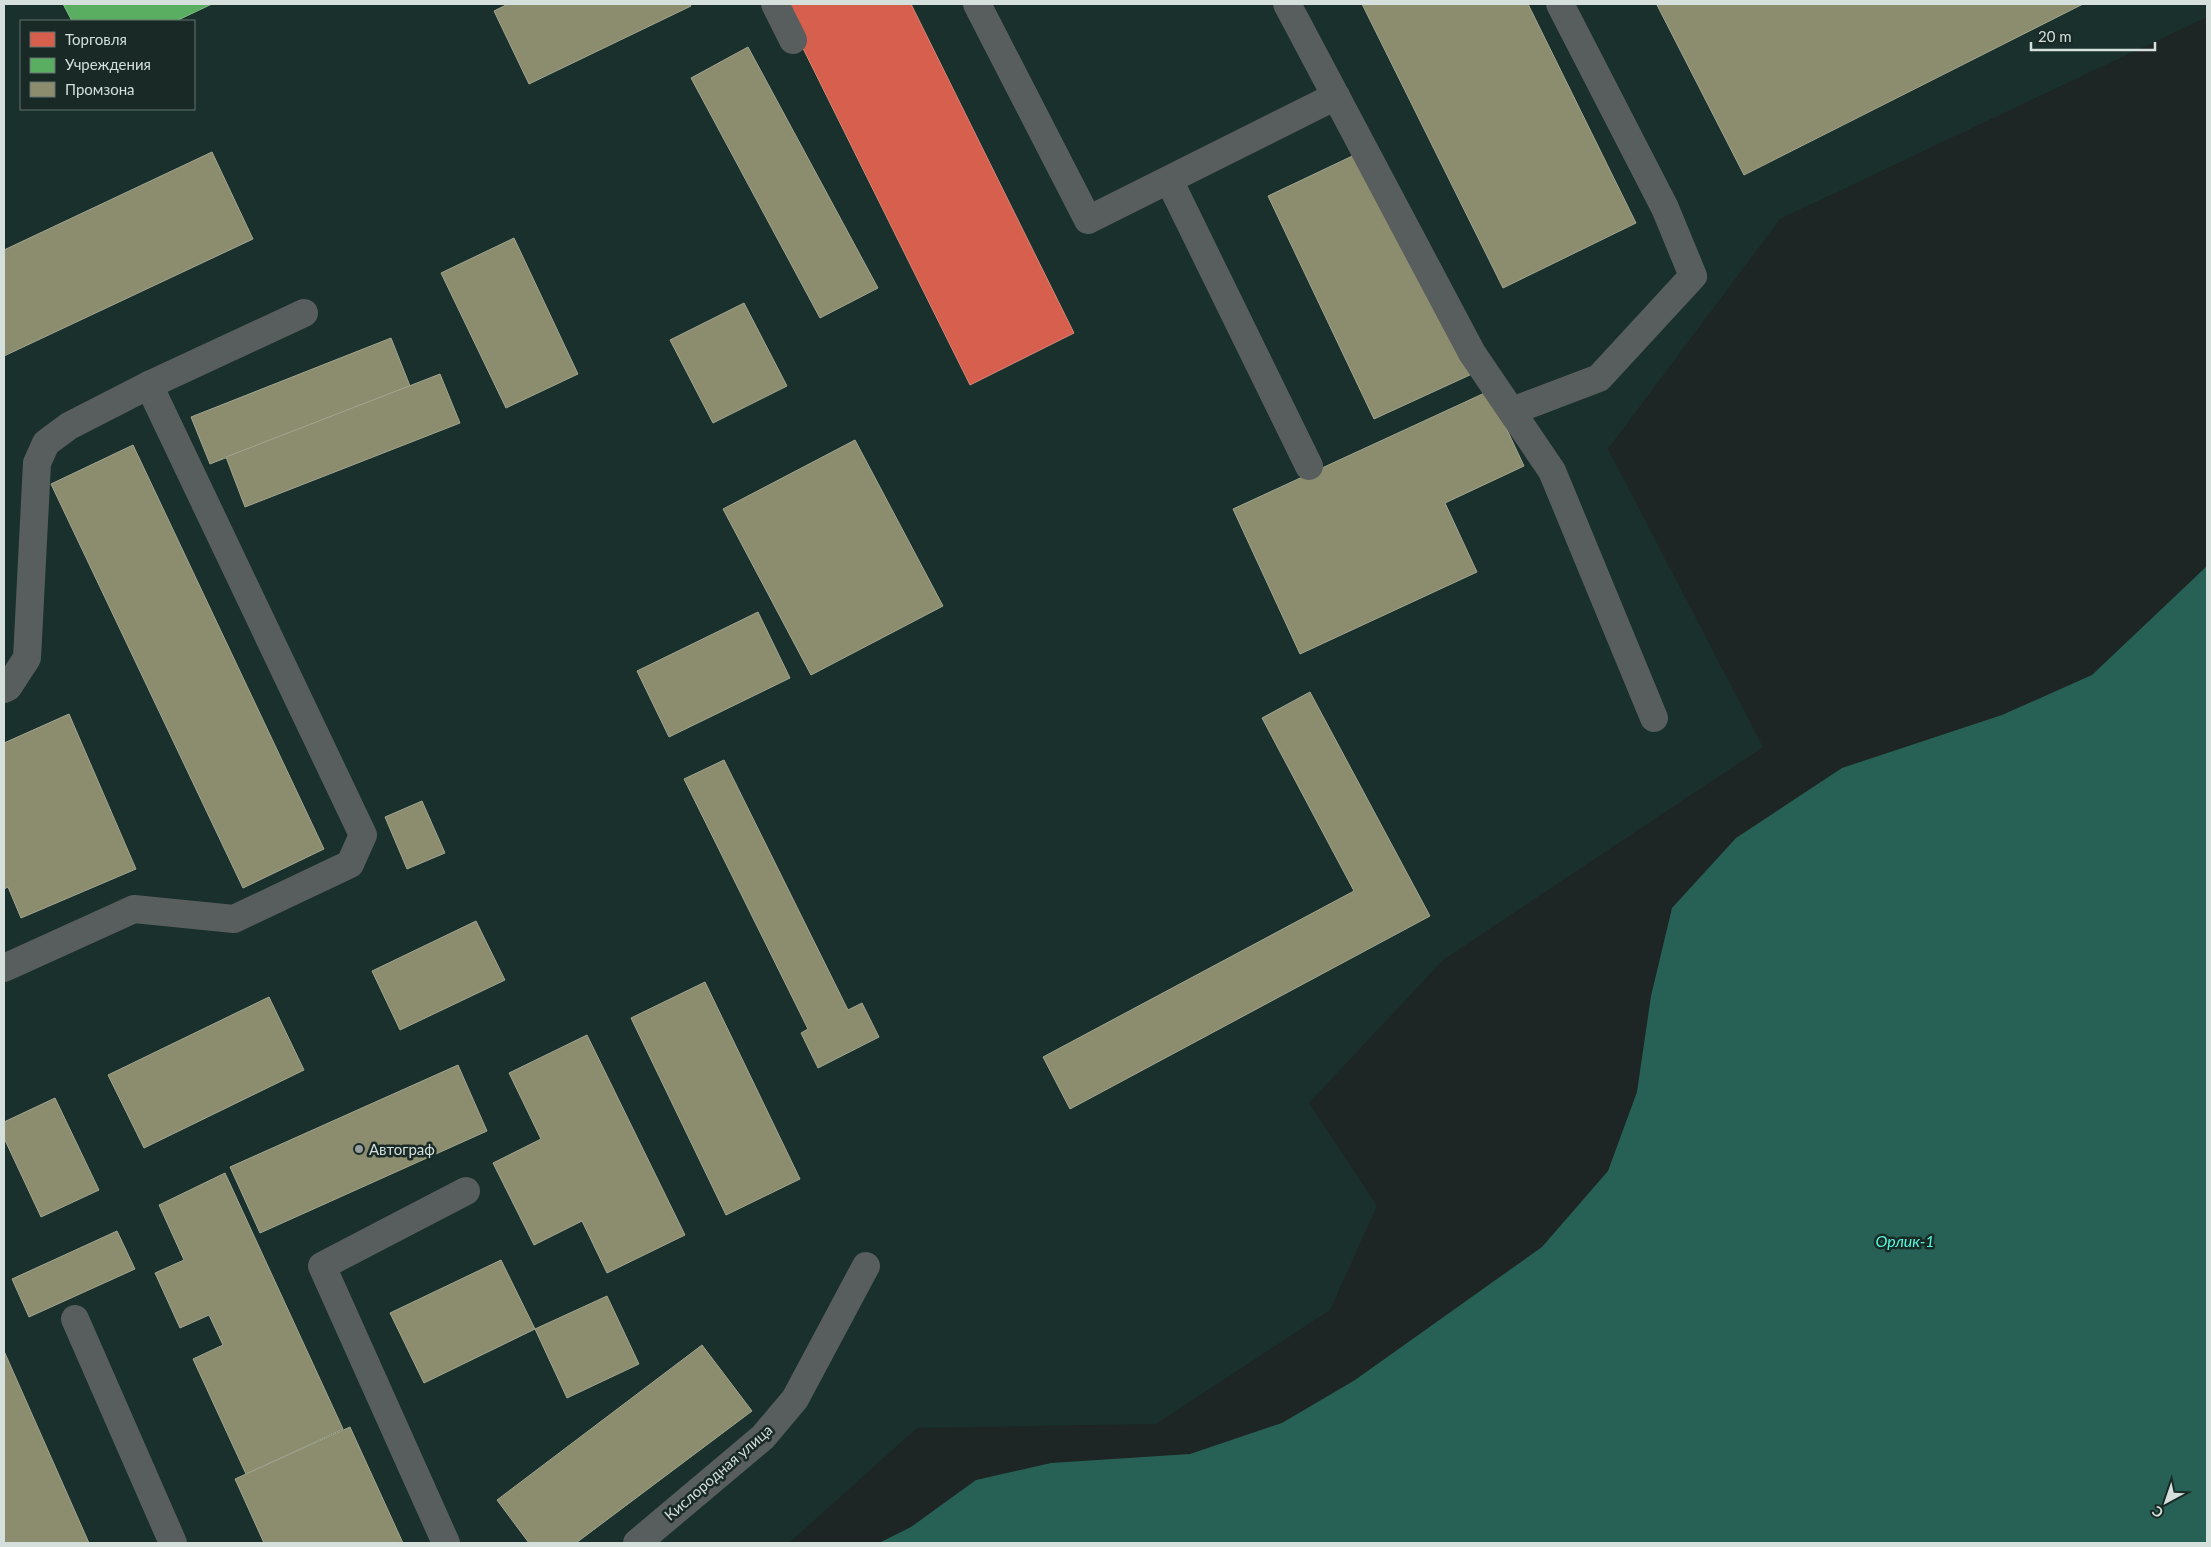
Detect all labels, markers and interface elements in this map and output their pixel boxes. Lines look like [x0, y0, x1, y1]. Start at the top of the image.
legend [20, 20, 195, 110]
scale bar [2031, 20, 2155, 52]
text: 20 m [2038, 27, 2072, 45]
text: Торговля [65, 30, 127, 48]
text: Учреждения [65, 55, 151, 73]
text: Промзона [65, 80, 135, 98]
place label: Автограф [369, 1140, 435, 1158]
marker: Автограф [353, 1143, 365, 1155]
water label: Орлик-1 [1875, 1231, 1935, 1250]
street label: Кислородная улица [660, 1420, 776, 1524]
north arrow [2141, 1477, 2191, 1527]
text: С [2148, 1502, 2166, 1522]

